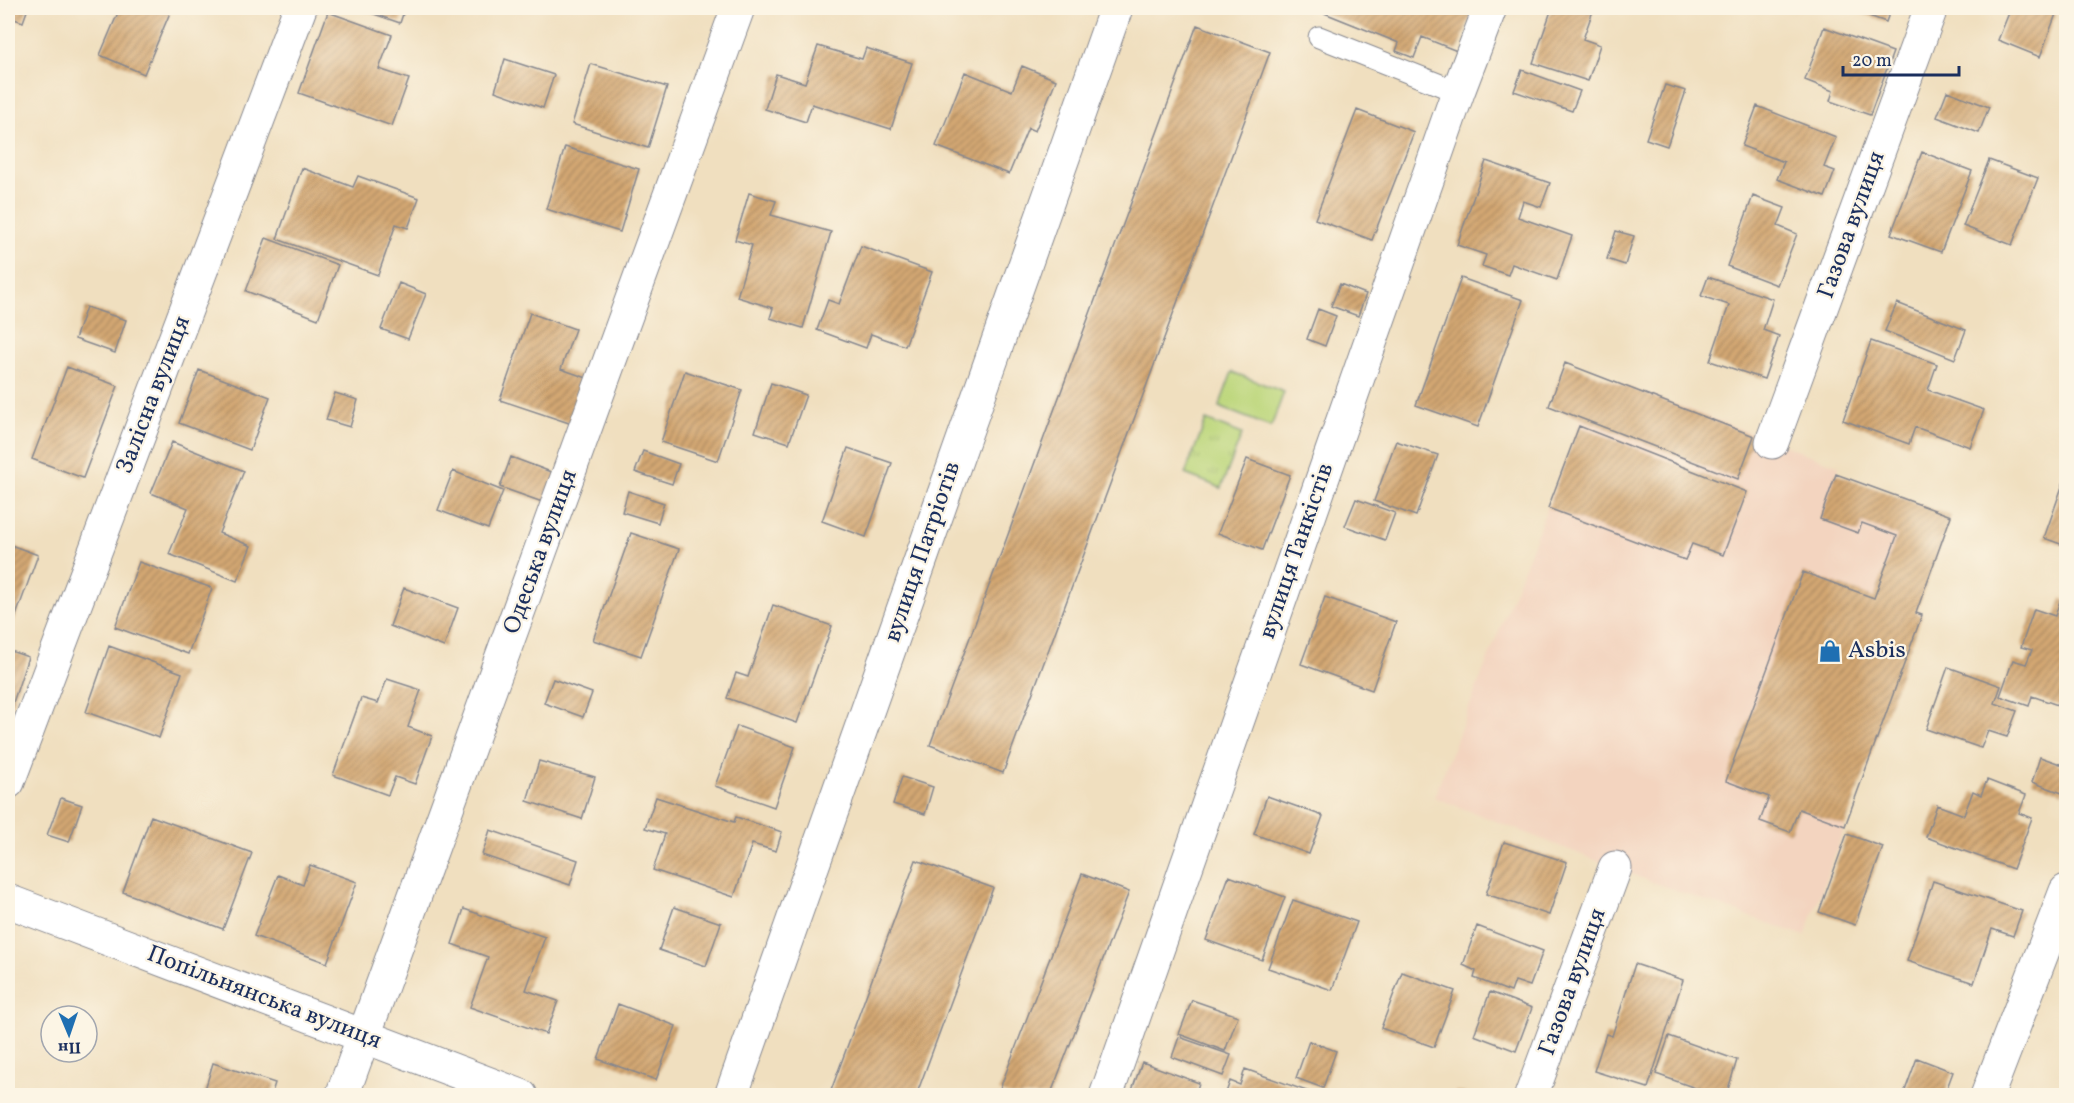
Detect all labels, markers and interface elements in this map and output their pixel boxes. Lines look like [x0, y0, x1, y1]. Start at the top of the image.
scale bar [1843, 39, 1958, 77]
text: 20 m [1852, 49, 1892, 74]
street label: Газова вулиця [1810, 147, 1894, 303]
street label: Залісна вулиця [108, 311, 200, 479]
street label: вулиця Патріотів [876, 457, 970, 647]
street label: вулиця Танкістів [1251, 458, 1343, 644]
street label: Одеська вулиця [495, 465, 587, 639]
place label: Asbis [1848, 634, 1906, 668]
shop icon: Asbis [1817, 638, 1843, 664]
street label: Газова вулиця [1531, 904, 1615, 1060]
street label: Попільнянська вулиця [142, 938, 386, 1058]
north arrow [39, 1004, 99, 1064]
text: Пн [58, 1036, 81, 1058]

